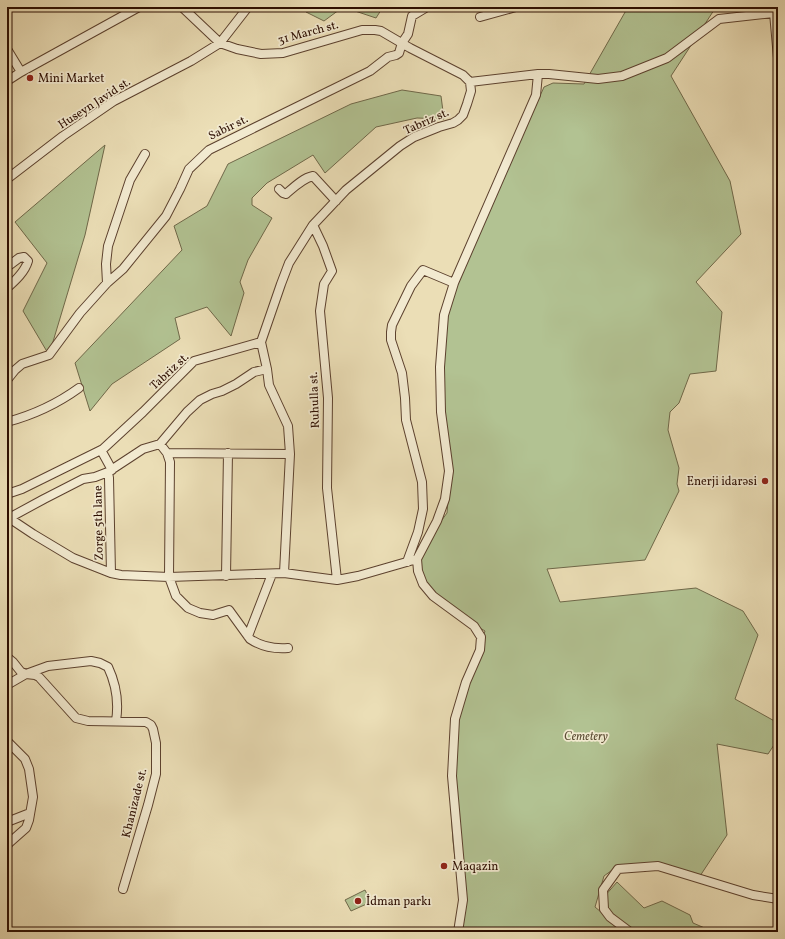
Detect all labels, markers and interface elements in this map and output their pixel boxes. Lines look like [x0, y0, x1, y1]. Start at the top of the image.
street label: 31 March st. [276, 17, 341, 49]
place label: Mini Market [38, 71, 104, 87]
marker: Mini Market [25, 73, 35, 83]
street label: Huseyn Javid st. [55, 74, 134, 133]
street label: Tabriz st. [401, 105, 452, 139]
street label: Sabir st. [206, 111, 251, 144]
street label: Tabriz st. [147, 349, 193, 394]
street label: Ruhulla st. [306, 371, 324, 429]
place label: Enerji idarəsi [687, 474, 757, 490]
marker: Enerji idarəsi [760, 476, 770, 486]
street label: Zorge 5th lane [90, 485, 108, 561]
park label: Cemetery [564, 729, 608, 745]
street label: Khanizade st. [119, 767, 151, 840]
place label: Maqazin [452, 859, 498, 875]
marker: Maqazin [439, 861, 449, 871]
place label: İdman parkı [366, 894, 432, 910]
marker: İdman parkı [353, 896, 363, 906]

